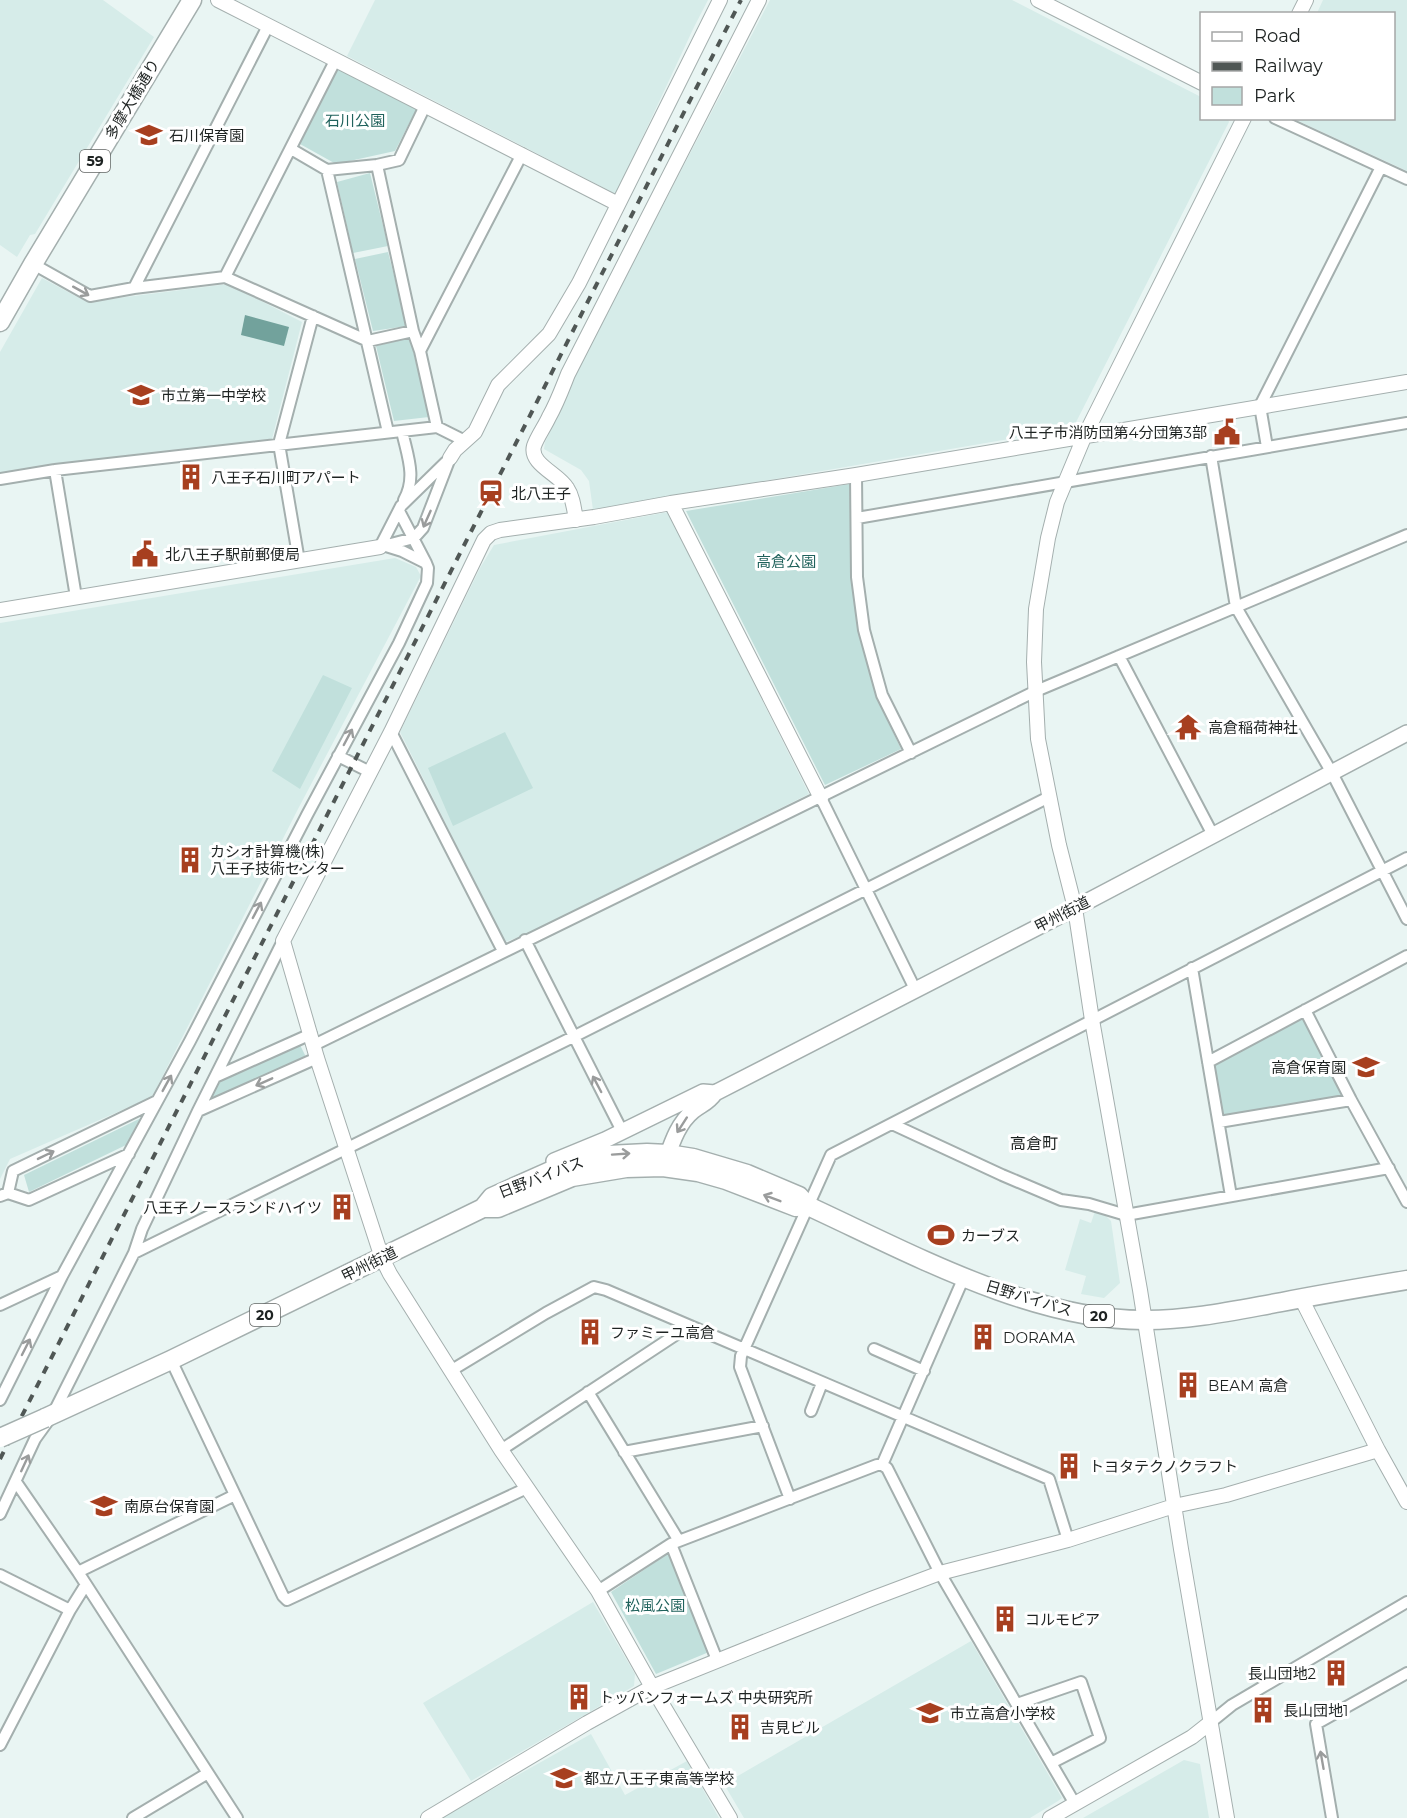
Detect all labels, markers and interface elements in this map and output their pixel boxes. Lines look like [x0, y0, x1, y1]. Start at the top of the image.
legend [1200, 12, 1395, 120]
text: Road [1254, 25, 1301, 47]
text: Railway [1254, 55, 1323, 77]
street label: 多摩大橋通り [101, 56, 163, 142]
text: Park [1254, 85, 1295, 107]
park label: 石川公園 [325, 111, 385, 130]
school or university icon: 石川保育園 [134, 120, 164, 150]
place label: 石川保育園 [169, 126, 244, 145]
road number: 59 [80, 150, 110, 172]
one-way arrow [72, 285, 89, 297]
school or university icon: 市立第一中学校 [126, 380, 156, 410]
place label: 市立第一中学校 [161, 386, 266, 405]
public building icon: 八王子市消防団第4分団第3部 [1212, 417, 1242, 447]
place label: 八王子市消防団第4分団第3部 [1009, 423, 1207, 442]
building icon: 八王子石川町アパート [176, 462, 206, 492]
place label: 八王子石川町アパート [211, 468, 361, 487]
station icon: 北八王子 [476, 478, 506, 508]
place label: 北八王子 [511, 484, 571, 503]
one-way arrow [421, 509, 432, 527]
public building icon: 北八王子駅前郵便局 [130, 539, 160, 569]
place label: 北八王子駅前郵便局 [165, 545, 300, 564]
park label: 高倉公園 [756, 552, 816, 571]
temple icon: 高倉稲荷神社 [1173, 712, 1203, 742]
place label: 高倉稲荷神社 [1208, 718, 1298, 737]
one-way arrow [342, 729, 354, 746]
place label: カシオ計算機(株) 八王子技術センター [210, 842, 345, 878]
building icon: カシオ計算機(株) 八王子技術センター [175, 845, 205, 875]
street label: 甲州街道 [1031, 892, 1093, 936]
one-way arrow [252, 901, 264, 919]
school or university icon: 高倉保育園 [1351, 1052, 1381, 1082]
place label: 高倉保育園 [1271, 1058, 1346, 1077]
one-way arrow [162, 1074, 173, 1092]
one-way arrow [591, 1076, 603, 1093]
one-way arrow [255, 1077, 273, 1088]
one-way arrow [676, 1116, 688, 1133]
district label: 高倉町 [1010, 1134, 1058, 1153]
one-way arrow [36, 1149, 54, 1161]
one-way arrow [611, 1149, 631, 1160]
street label: 日野バイパス [496, 1152, 586, 1202]
one-way arrow [763, 1191, 782, 1202]
building icon: 八王子ノースランドハイツ [327, 1192, 357, 1222]
place label: 八王子ノースランドハイツ [143, 1198, 322, 1217]
sports icon: カーブス [926, 1220, 956, 1250]
place label: カーブス [961, 1226, 1020, 1245]
street label: 甲州街道 [338, 1242, 400, 1286]
street label: 日野バイパス [983, 1276, 1075, 1320]
road number: 20 [250, 1304, 280, 1326]
road number: 20 [1084, 1305, 1114, 1327]
building icon: ファミーユ高倉 [575, 1317, 605, 1347]
building icon: DORAMA [968, 1322, 998, 1352]
place label: ファミーユ高倉 [610, 1323, 715, 1342]
place label: DORAMA [1003, 1328, 1075, 1347]
one-way arrow [21, 1339, 32, 1357]
building icon: BEAM 高倉 [1173, 1370, 1203, 1400]
place label: BEAM 高倉 [1208, 1376, 1288, 1395]
building icon: トヨタテクノクラフト [1054, 1451, 1084, 1481]
one-way arrow [19, 1454, 31, 1472]
place label: トヨタテクノクラフト [1089, 1457, 1238, 1476]
school or university icon: 南原台保育園 [89, 1491, 119, 1521]
place label: 南原台保育園 [124, 1497, 214, 1516]
park label: 松風公園 [625, 1596, 685, 1615]
building icon: コルモピア [990, 1604, 1020, 1634]
place label: コルモピア [1025, 1610, 1100, 1629]
building icon: 長山団地2 [1321, 1658, 1351, 1688]
place label: 長山団地2 [1247, 1664, 1316, 1683]
building icon: トッパンフォームズ 中央研究所 [564, 1682, 594, 1712]
place label: トッパンフォームズ 中央研究所 [599, 1688, 813, 1707]
building icon: 長山団地1 [1248, 1695, 1278, 1725]
school or university icon: 市立高倉小学校 [915, 1698, 945, 1728]
place label: 長山団地1 [1283, 1701, 1348, 1720]
place label: 市立高倉小学校 [950, 1704, 1055, 1723]
building icon: 吉見ビル [725, 1712, 755, 1742]
place label: 吉見ビル [760, 1718, 820, 1737]
one-way arrow [1316, 1751, 1327, 1771]
school or university icon: 都立八王子東高等学校 [549, 1763, 579, 1793]
place label: 都立八王子東高等学校 [584, 1769, 734, 1788]

